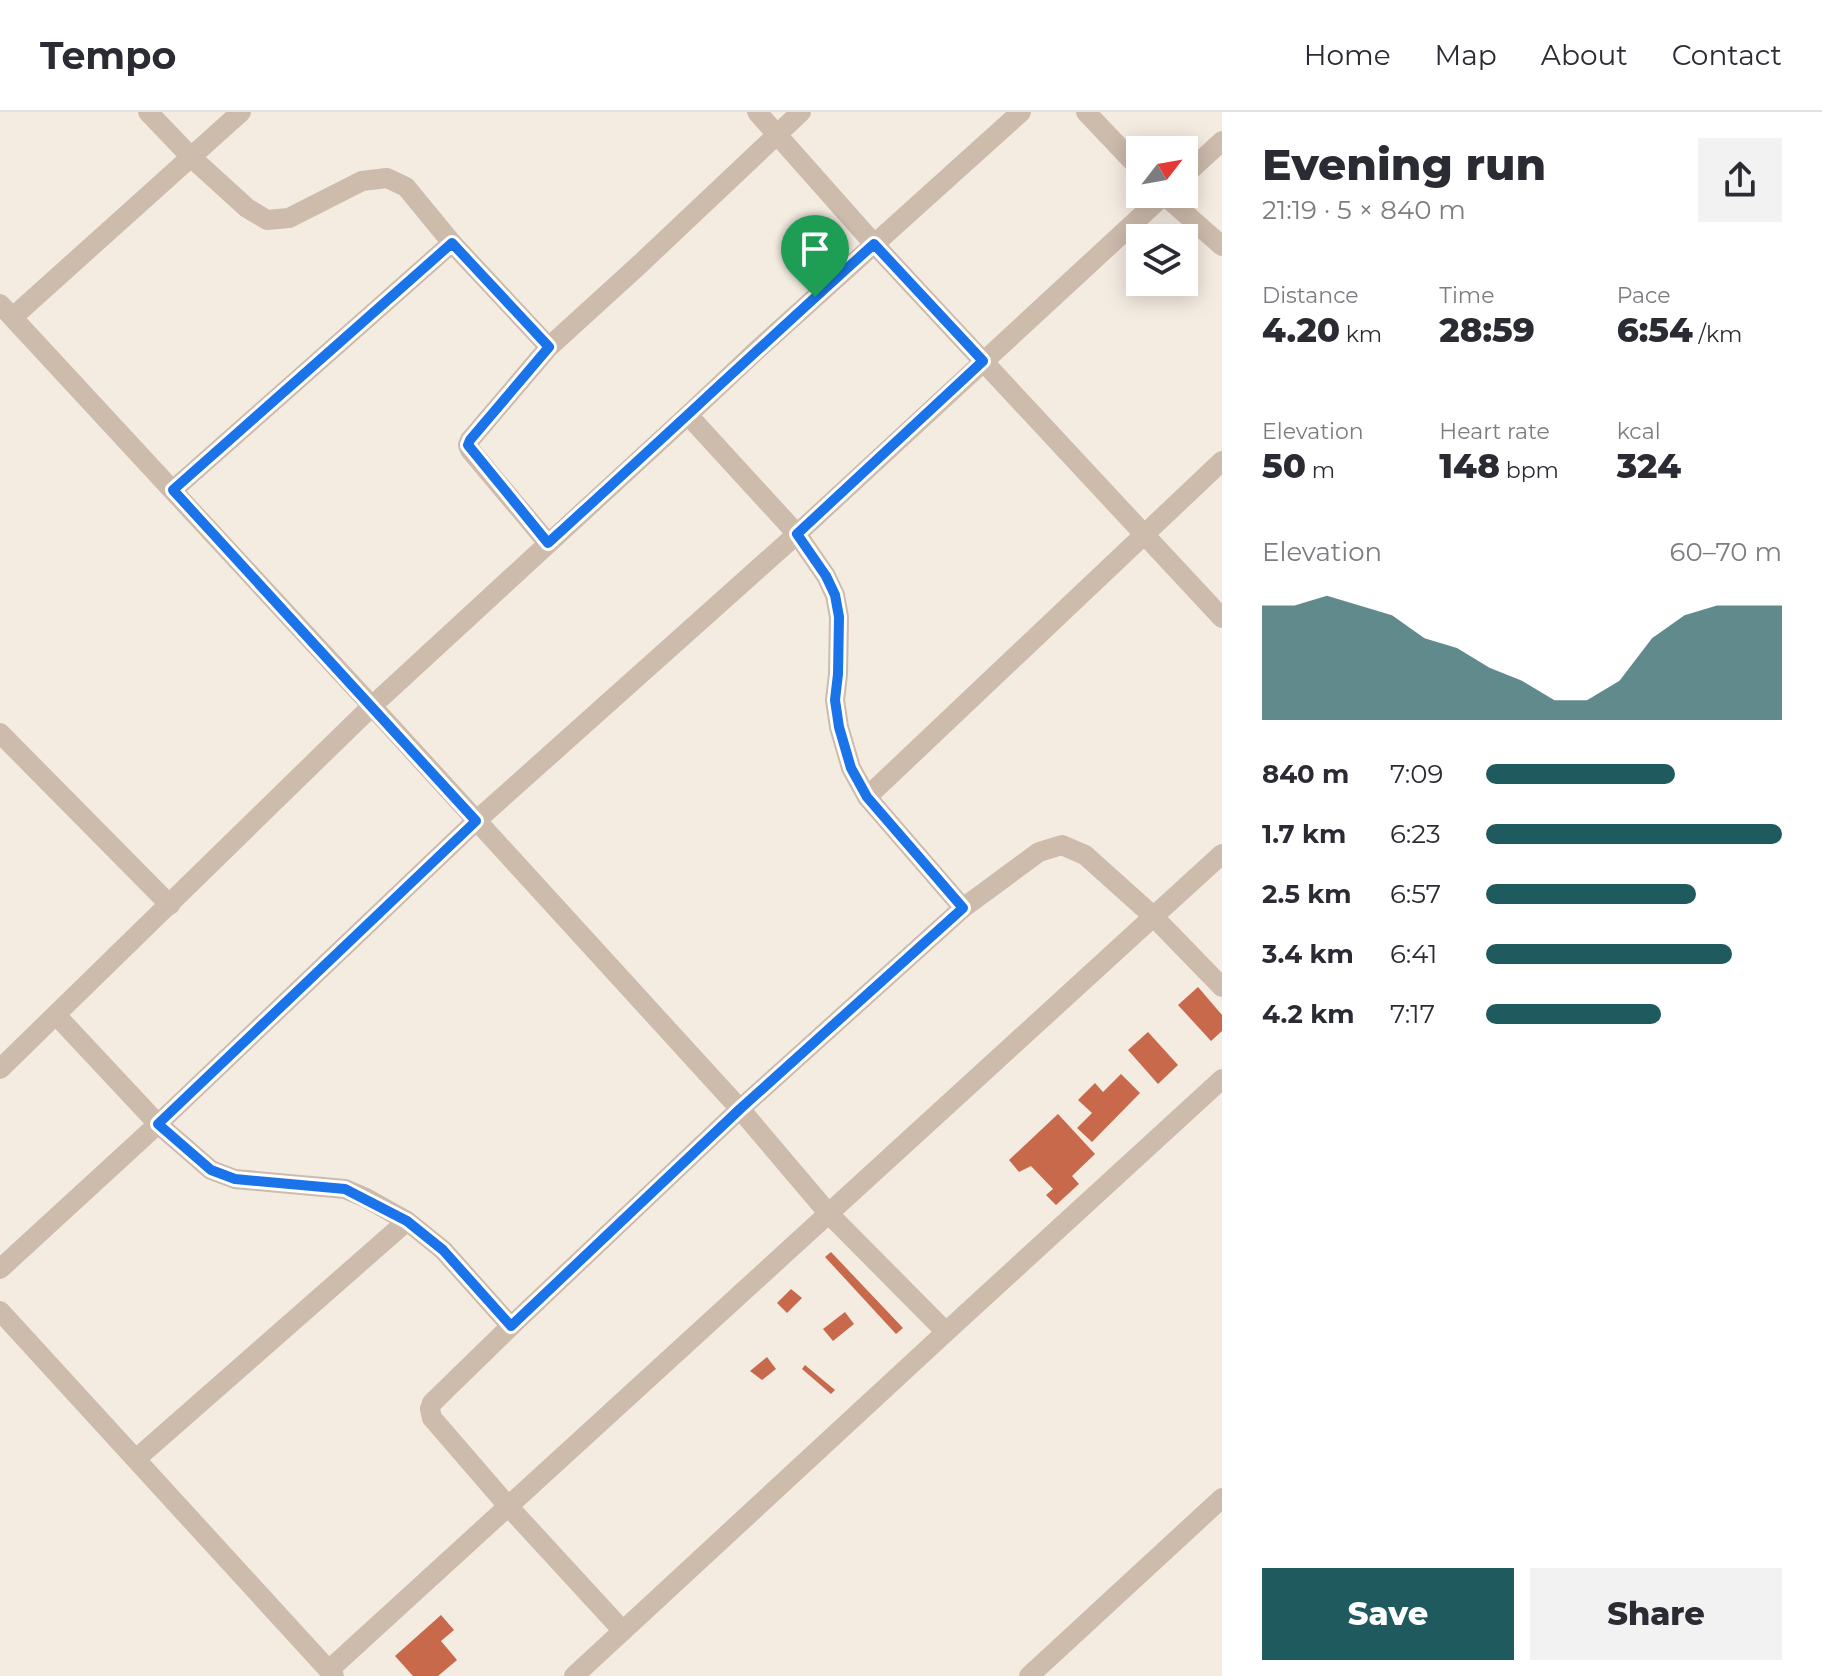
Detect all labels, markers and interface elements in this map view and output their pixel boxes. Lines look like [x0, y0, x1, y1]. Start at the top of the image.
text: Tempo [40, 32, 176, 79]
text: Home [1304, 38, 1391, 72]
text: Map [1435, 38, 1497, 72]
text: About [1541, 38, 1628, 72]
text: Contact [1672, 38, 1782, 72]
north arrow [1126, 136, 1198, 208]
map controls [1126, 136, 1198, 296]
text: Evening run [1262, 137, 1546, 191]
button: share [1698, 138, 1782, 222]
text: 21:19 · 5 × 840 m [1262, 194, 1466, 226]
pin [781, 215, 849, 297]
button: layers [1126, 224, 1198, 296]
icon: arrive [793, 227, 837, 271]
text: Distance [1262, 282, 1359, 309]
text: Time [1439, 282, 1495, 309]
text: Pace [1617, 282, 1671, 309]
text: 4.20 [1262, 309, 1340, 351]
text: 28:59 [1439, 309, 1535, 351]
text: 6:54 [1617, 309, 1693, 351]
text: km [1340, 321, 1382, 348]
text: /km [1693, 321, 1742, 348]
text: Elevation [1262, 418, 1364, 445]
text: Heart rate [1439, 418, 1550, 445]
text: kcal [1617, 418, 1661, 445]
text: 50 [1262, 445, 1306, 487]
text: 148 [1439, 445, 1500, 487]
text: 324 [1617, 445, 1681, 487]
text: m [1306, 457, 1335, 484]
text: bpm [1500, 457, 1559, 484]
text: Elevation [1262, 536, 1382, 568]
text: 60–70 m [1670, 536, 1782, 568]
text: 840 m [1262, 758, 1349, 790]
text: 7:09 [1390, 758, 1443, 790]
text: 1.7 km [1262, 818, 1346, 850]
text: 6:23 [1390, 818, 1441, 850]
text: 2.5 km [1262, 878, 1351, 910]
text: 6:57 [1390, 878, 1441, 910]
text: 3.4 km [1262, 938, 1354, 970]
text: 6:41 [1390, 938, 1437, 970]
text: 4.2 km [1262, 998, 1354, 1030]
text: 7:17 [1390, 998, 1435, 1030]
button: Save [1262, 1568, 1514, 1660]
button: Share [1530, 1568, 1782, 1660]

